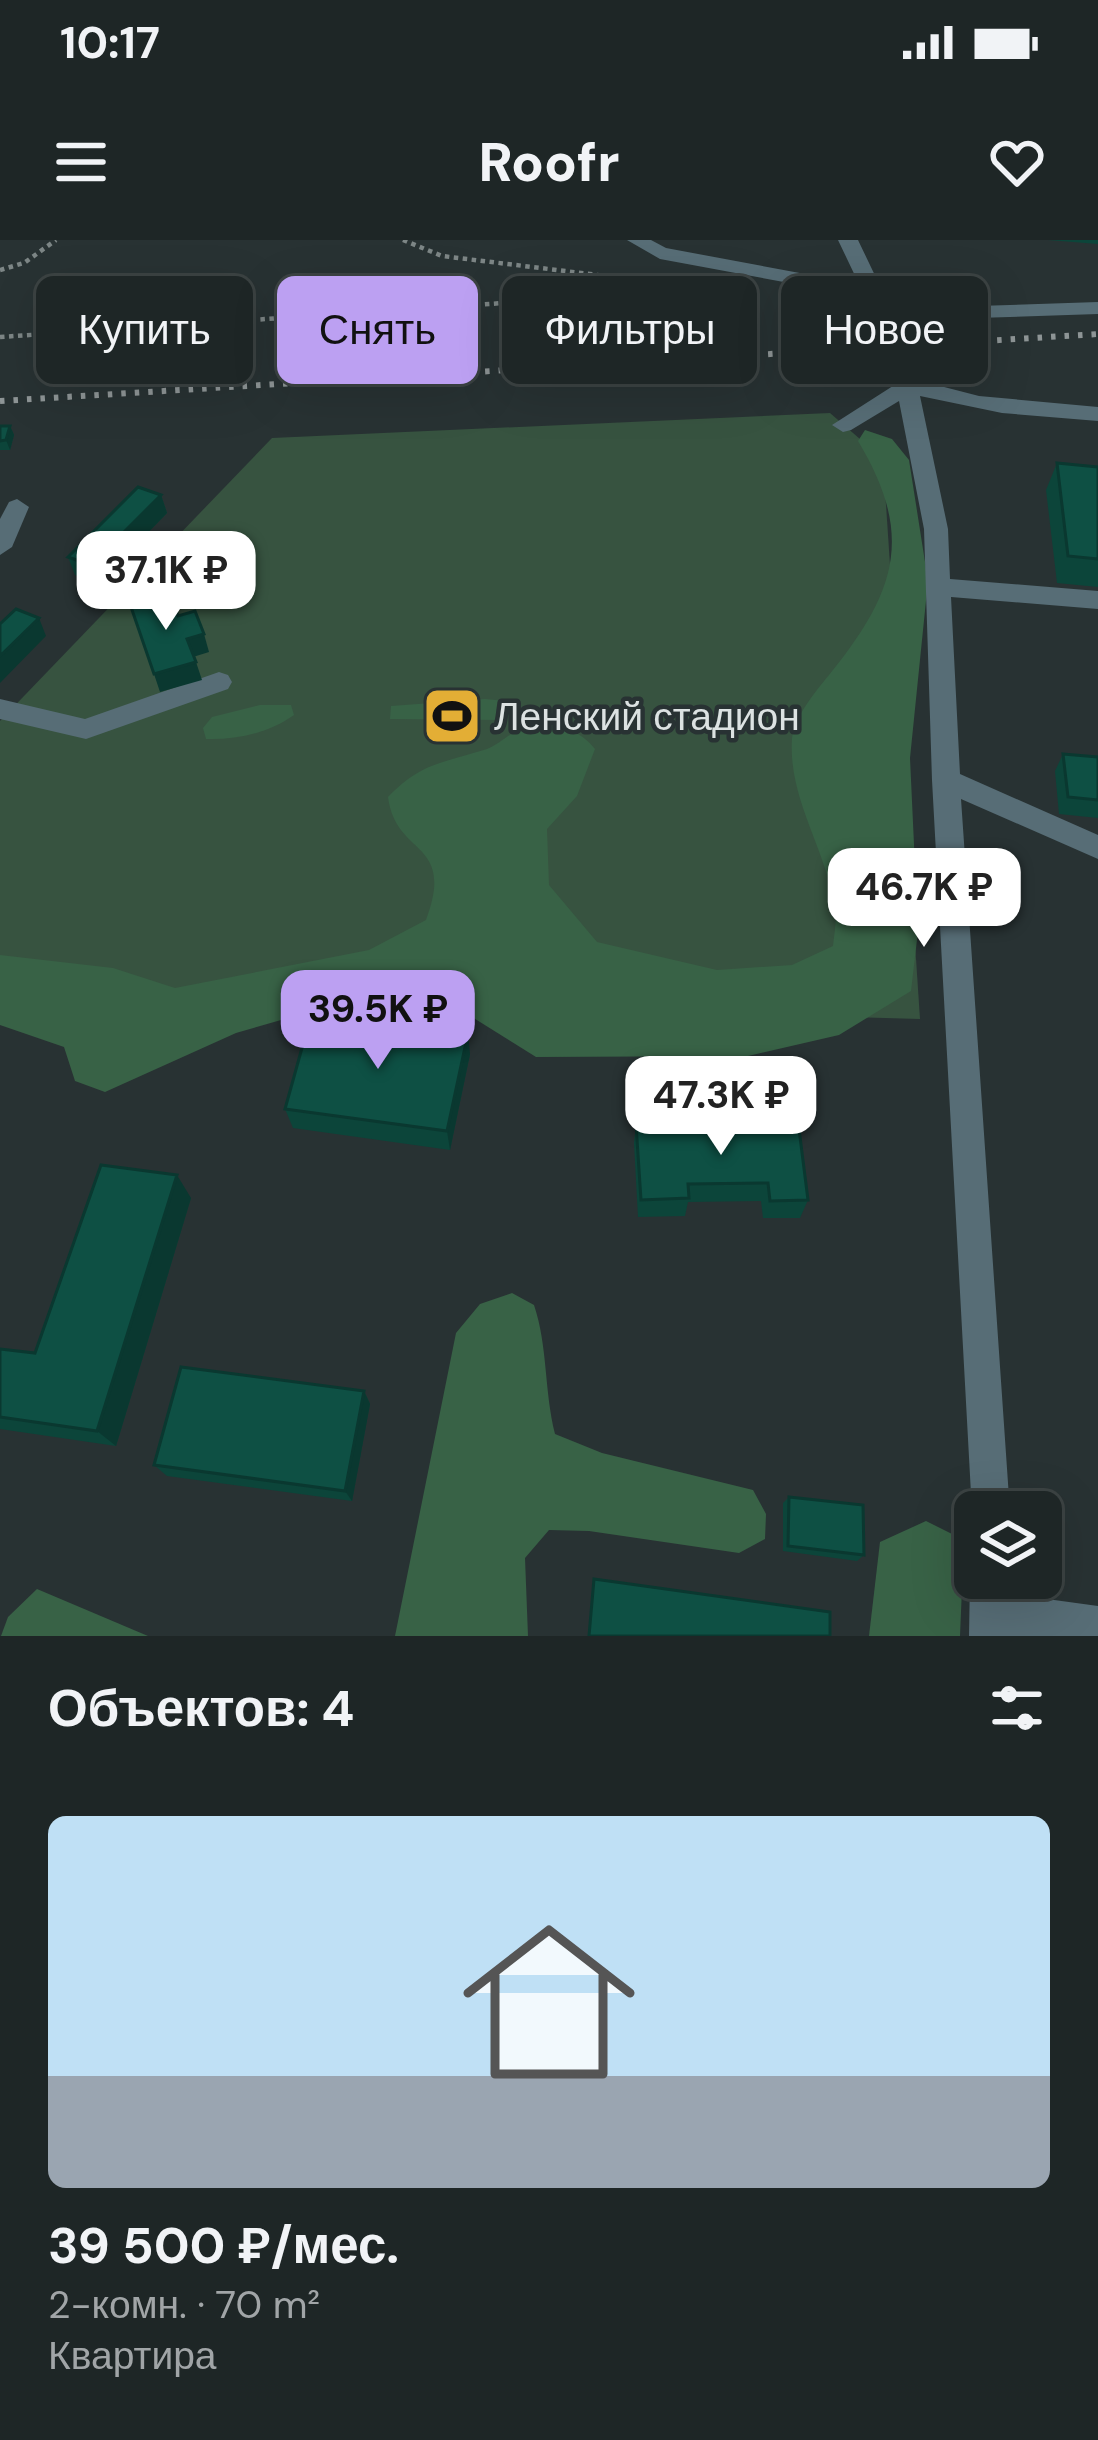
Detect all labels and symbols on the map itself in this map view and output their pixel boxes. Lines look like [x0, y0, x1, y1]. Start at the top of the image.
pin: 37.1K ₽ [55, 531, 277, 633]
sports icon: Ленский стадион [421, 685, 483, 747]
place label: Ленский стадион [494, 691, 800, 742]
pin: 46.7K ₽ [813, 848, 1035, 950]
pin: 39.5K ₽ [267, 970, 489, 1072]
pin: 47.3K ₽ [610, 1056, 832, 1158]

